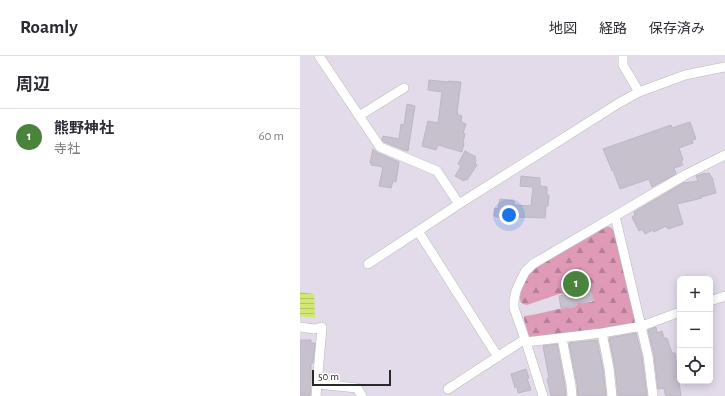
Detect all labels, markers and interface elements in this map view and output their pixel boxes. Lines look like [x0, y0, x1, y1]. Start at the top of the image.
text: Roamly [20, 18, 78, 37]
text: 地図 [549, 22, 577, 36]
text: 経路 [599, 22, 627, 36]
text: 保存済み [649, 22, 705, 36]
text: 周辺 [16, 76, 50, 93]
text: 熊野神社 [54, 121, 114, 136]
text: 1 [27, 130, 31, 143]
text: 60 m [258, 130, 284, 143]
text: 寺社 [54, 143, 80, 156]
your location [499, 205, 519, 225]
pin: 1 [563, 269, 589, 299]
map controls [677, 276, 713, 384]
button: + [677, 276, 713, 312]
button: − [677, 312, 713, 348]
button: locate [677, 348, 713, 384]
scale bar [312, 368, 391, 387]
text: 50 m [318, 371, 339, 382]

